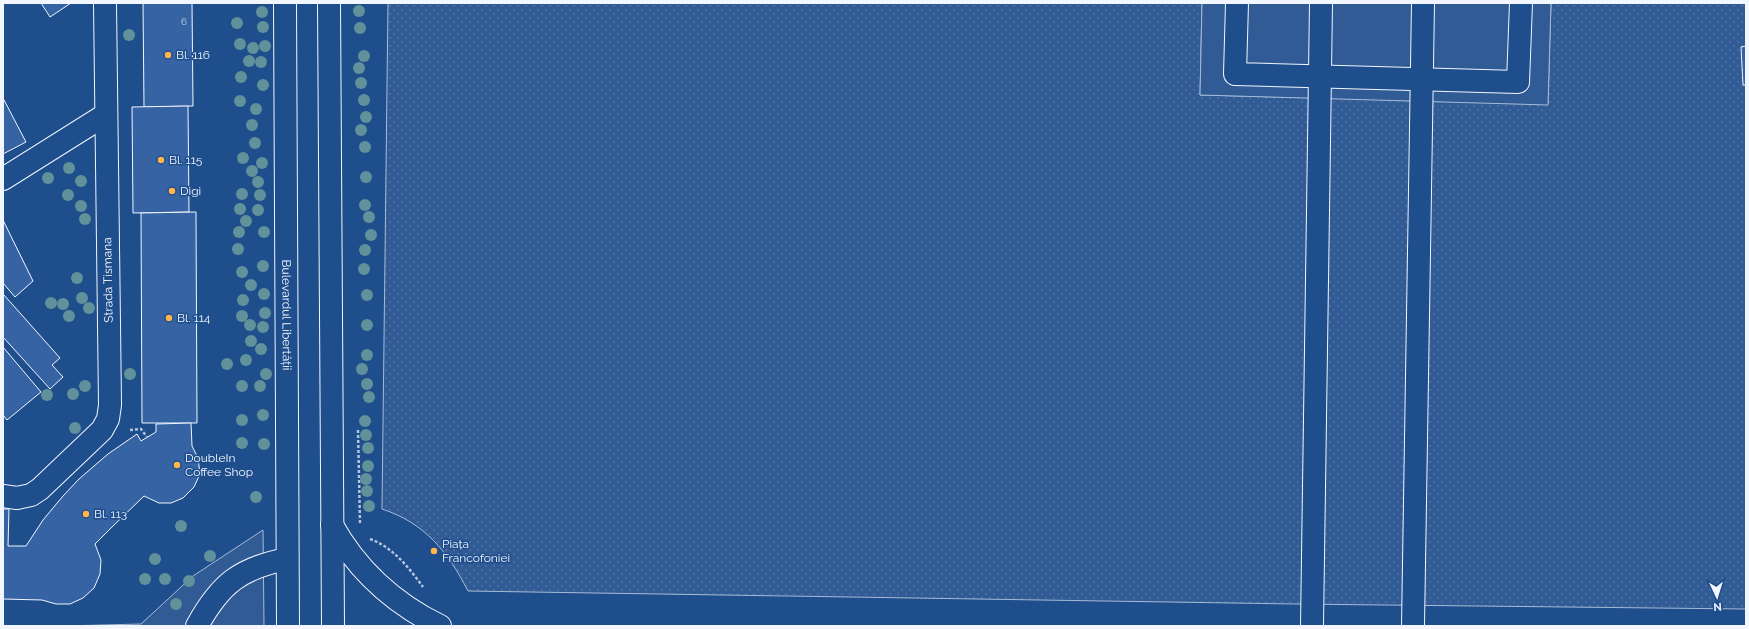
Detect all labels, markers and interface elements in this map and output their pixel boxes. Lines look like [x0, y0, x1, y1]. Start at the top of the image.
house number: 6 [181, 16, 187, 27]
place label: Bl. 116 [176, 48, 210, 62]
marker: Bl. 116 [163, 50, 173, 60]
place label: Bl. 115 [169, 153, 203, 167]
marker: Bl. 115 [156, 155, 166, 165]
place label: Digi [180, 184, 201, 198]
marker: Digi [167, 186, 177, 196]
street label: Strada Tismana [100, 237, 116, 323]
street label: Bulevardul Libertății [279, 260, 294, 370]
place label: Bl. 114 [177, 311, 211, 325]
marker: Bl. 114 [164, 313, 174, 323]
place label: DoubleIn Coffee Shop [185, 451, 253, 479]
marker: DoubleIn Coffee Shop [172, 460, 182, 470]
place label: Bl. 113 [94, 507, 127, 521]
marker: Bl. 113 [81, 509, 91, 519]
place label: Piața Francofoniei [442, 537, 510, 565]
marker: Piața Francofoniei [429, 546, 439, 556]
north arrow [1697, 577, 1737, 617]
text: N [1713, 600, 1722, 613]

